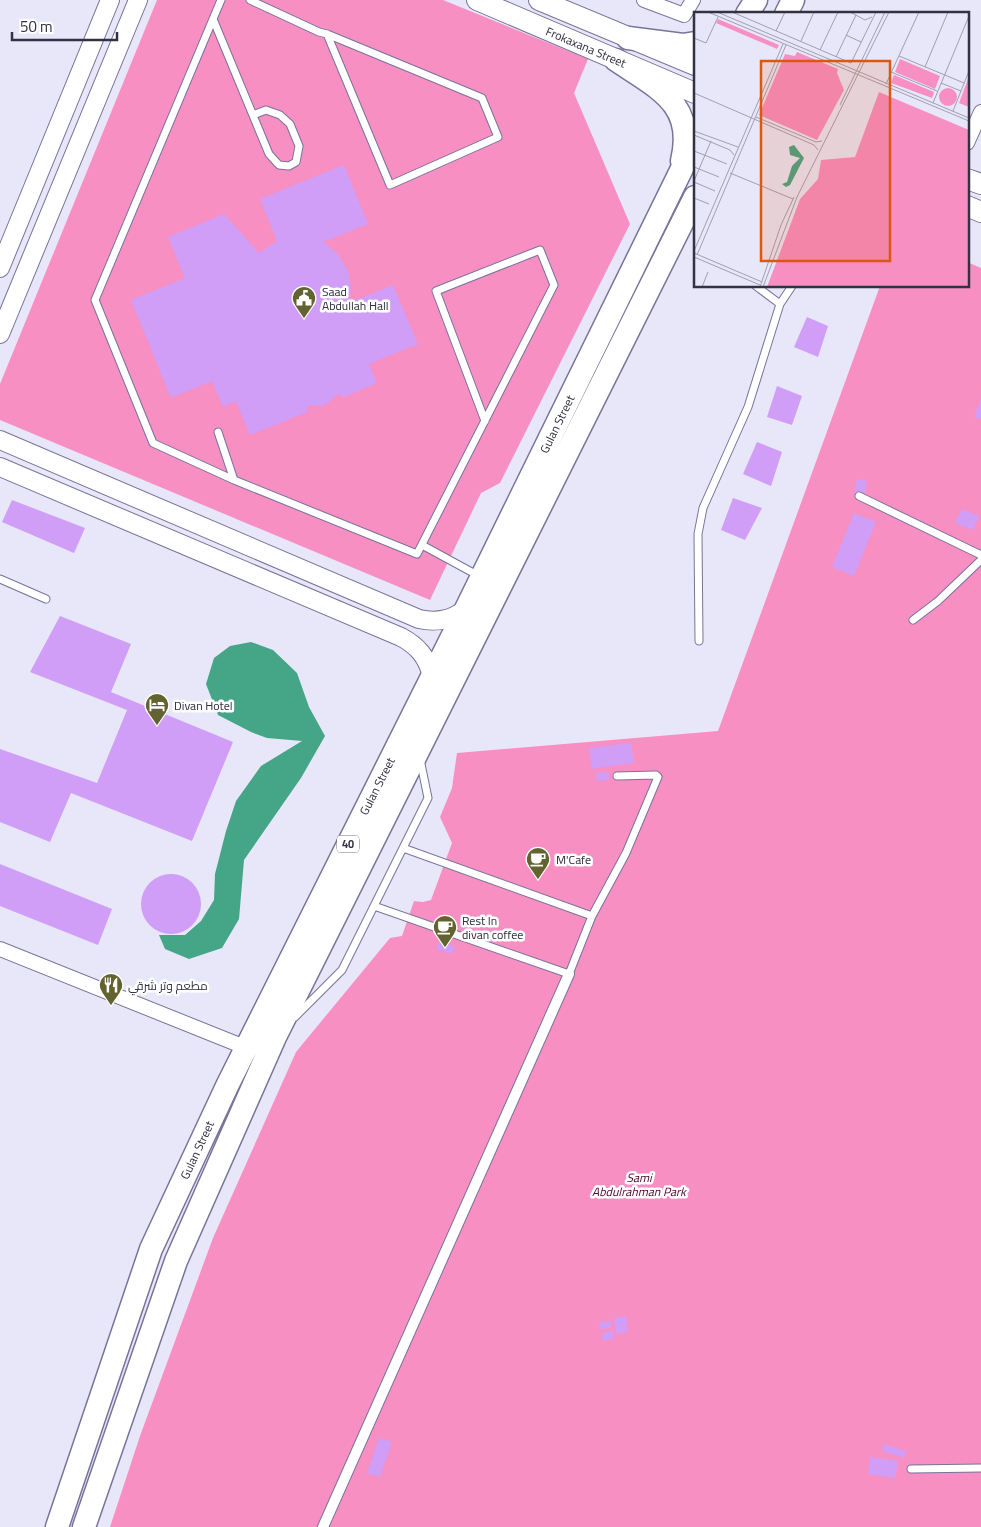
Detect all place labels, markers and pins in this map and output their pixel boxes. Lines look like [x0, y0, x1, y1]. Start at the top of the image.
place label: Saad Abdullah Hall [322, 280, 389, 317]
public building icon: Saad Abdullah Hall [291, 285, 317, 319]
hotel icon: Divan Hotel [144, 692, 170, 726]
place label: Divan Hotel [174, 694, 233, 717]
cafe icon: M'Cafe [525, 846, 551, 880]
place label: M'Cafe [556, 848, 591, 871]
place label: Rest In divan coffee [462, 909, 523, 946]
cafe icon: Rest In divan coffee [432, 914, 458, 948]
restaurant icon: مطعم وتر شرقي [98, 972, 124, 1006]
place label: مطعم وتر شرقي [128, 974, 208, 997]

